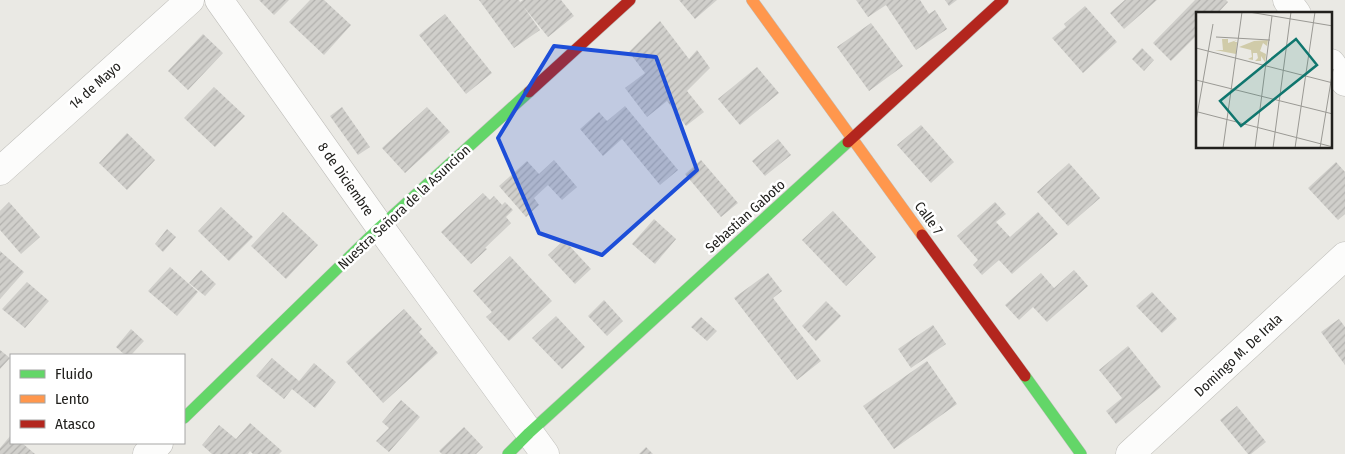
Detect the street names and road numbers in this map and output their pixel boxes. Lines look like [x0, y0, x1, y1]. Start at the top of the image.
street label: 14 de Mayo [66, 58, 125, 113]
street label: 8 de Diciembre [314, 139, 377, 219]
street label: Nuestra Señora de la Asuncion [335, 142, 474, 273]
street label: Sebastian Gaboto [702, 176, 789, 256]
street label: Calle 7 [911, 198, 947, 238]
street label: Domingo M. De Irala [1191, 310, 1286, 400]

